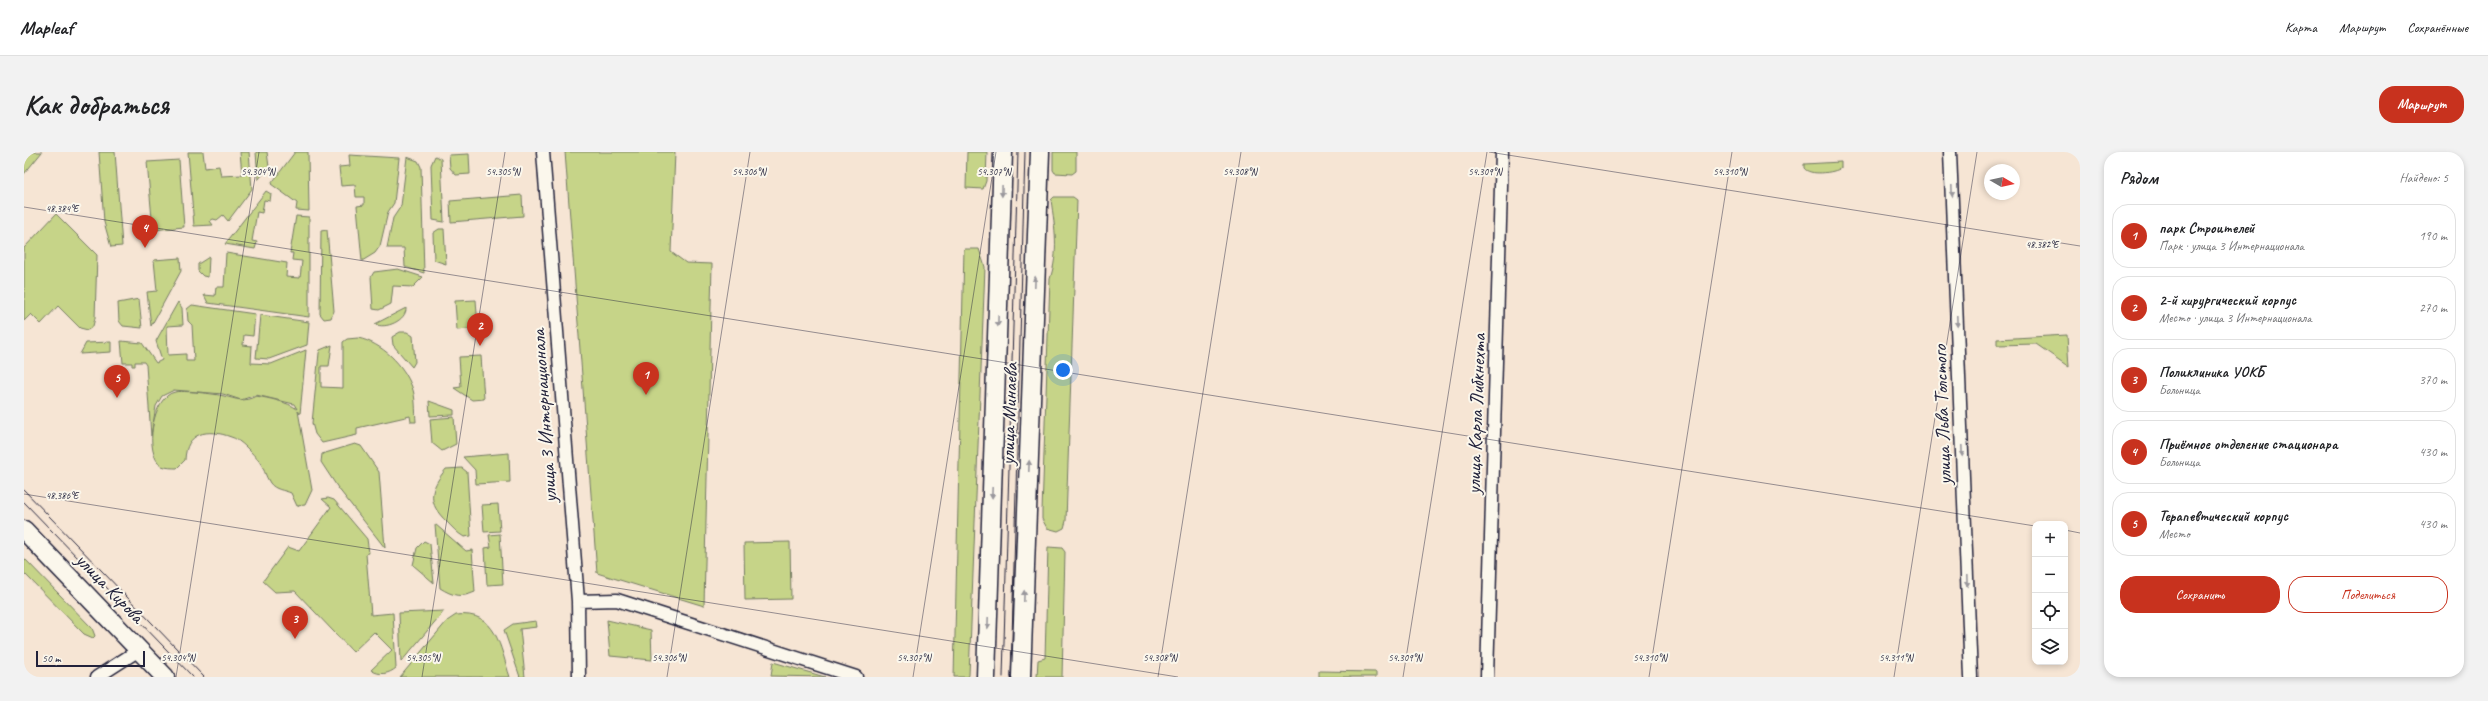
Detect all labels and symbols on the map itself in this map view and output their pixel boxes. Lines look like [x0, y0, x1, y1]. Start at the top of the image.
north arrow [1984, 164, 2020, 200]
text: 54.304°N [241, 165, 277, 178]
text: 54.305°N [486, 165, 522, 178]
text: 54.306°N [732, 165, 768, 178]
text: 54.307°N [977, 165, 1013, 178]
text: 54.308°N [1223, 165, 1259, 178]
text: 54.309°N [1468, 165, 1504, 178]
text: 54.310°N [1713, 165, 1749, 178]
one-way arrow [999, 185, 1006, 197]
one-way arrow [1949, 185, 1955, 198]
text: 48.384°E [46, 202, 80, 215]
pin: 4 [132, 215, 158, 248]
text: 48.382°E [2026, 238, 2060, 251]
one-way arrow [1032, 275, 1038, 288]
pin: 2 [467, 313, 493, 346]
one-way arrow [995, 315, 1001, 328]
one-way arrow [1954, 315, 1960, 328]
street label: улица 3 Интернационала [525, 327, 563, 505]
street label: улица Карла Либкнехта [1461, 331, 1491, 496]
street label: улица Льва Толстого [1927, 344, 1957, 487]
your location [1053, 360, 1073, 380]
street label: улица Минаева [995, 361, 1023, 467]
pin: 1 [633, 362, 659, 395]
pin: 5 [104, 365, 130, 398]
one-way arrow [1959, 445, 1966, 457]
one-way arrow [1025, 460, 1032, 472]
one-way arrow [989, 487, 995, 500]
text: 48.386°E [46, 489, 80, 502]
street label: улица Кирова [70, 547, 151, 630]
one-way arrow [1964, 575, 1971, 587]
one-way arrow [1021, 589, 1027, 602]
pin: 3 [282, 606, 308, 639]
one-way arrow [984, 617, 991, 629]
scale bar [36, 649, 145, 668]
text: 54.304°N [161, 651, 197, 664]
text: 54.305°N [406, 651, 442, 664]
text: 54.306°N [652, 651, 688, 664]
text: 54.307°N [897, 651, 933, 664]
text: 54.308°N [1143, 651, 1179, 664]
text: 54.309°N [1388, 651, 1424, 664]
text: 54.310°N [1633, 651, 1669, 664]
text: 54.311°N [1879, 651, 1915, 664]

